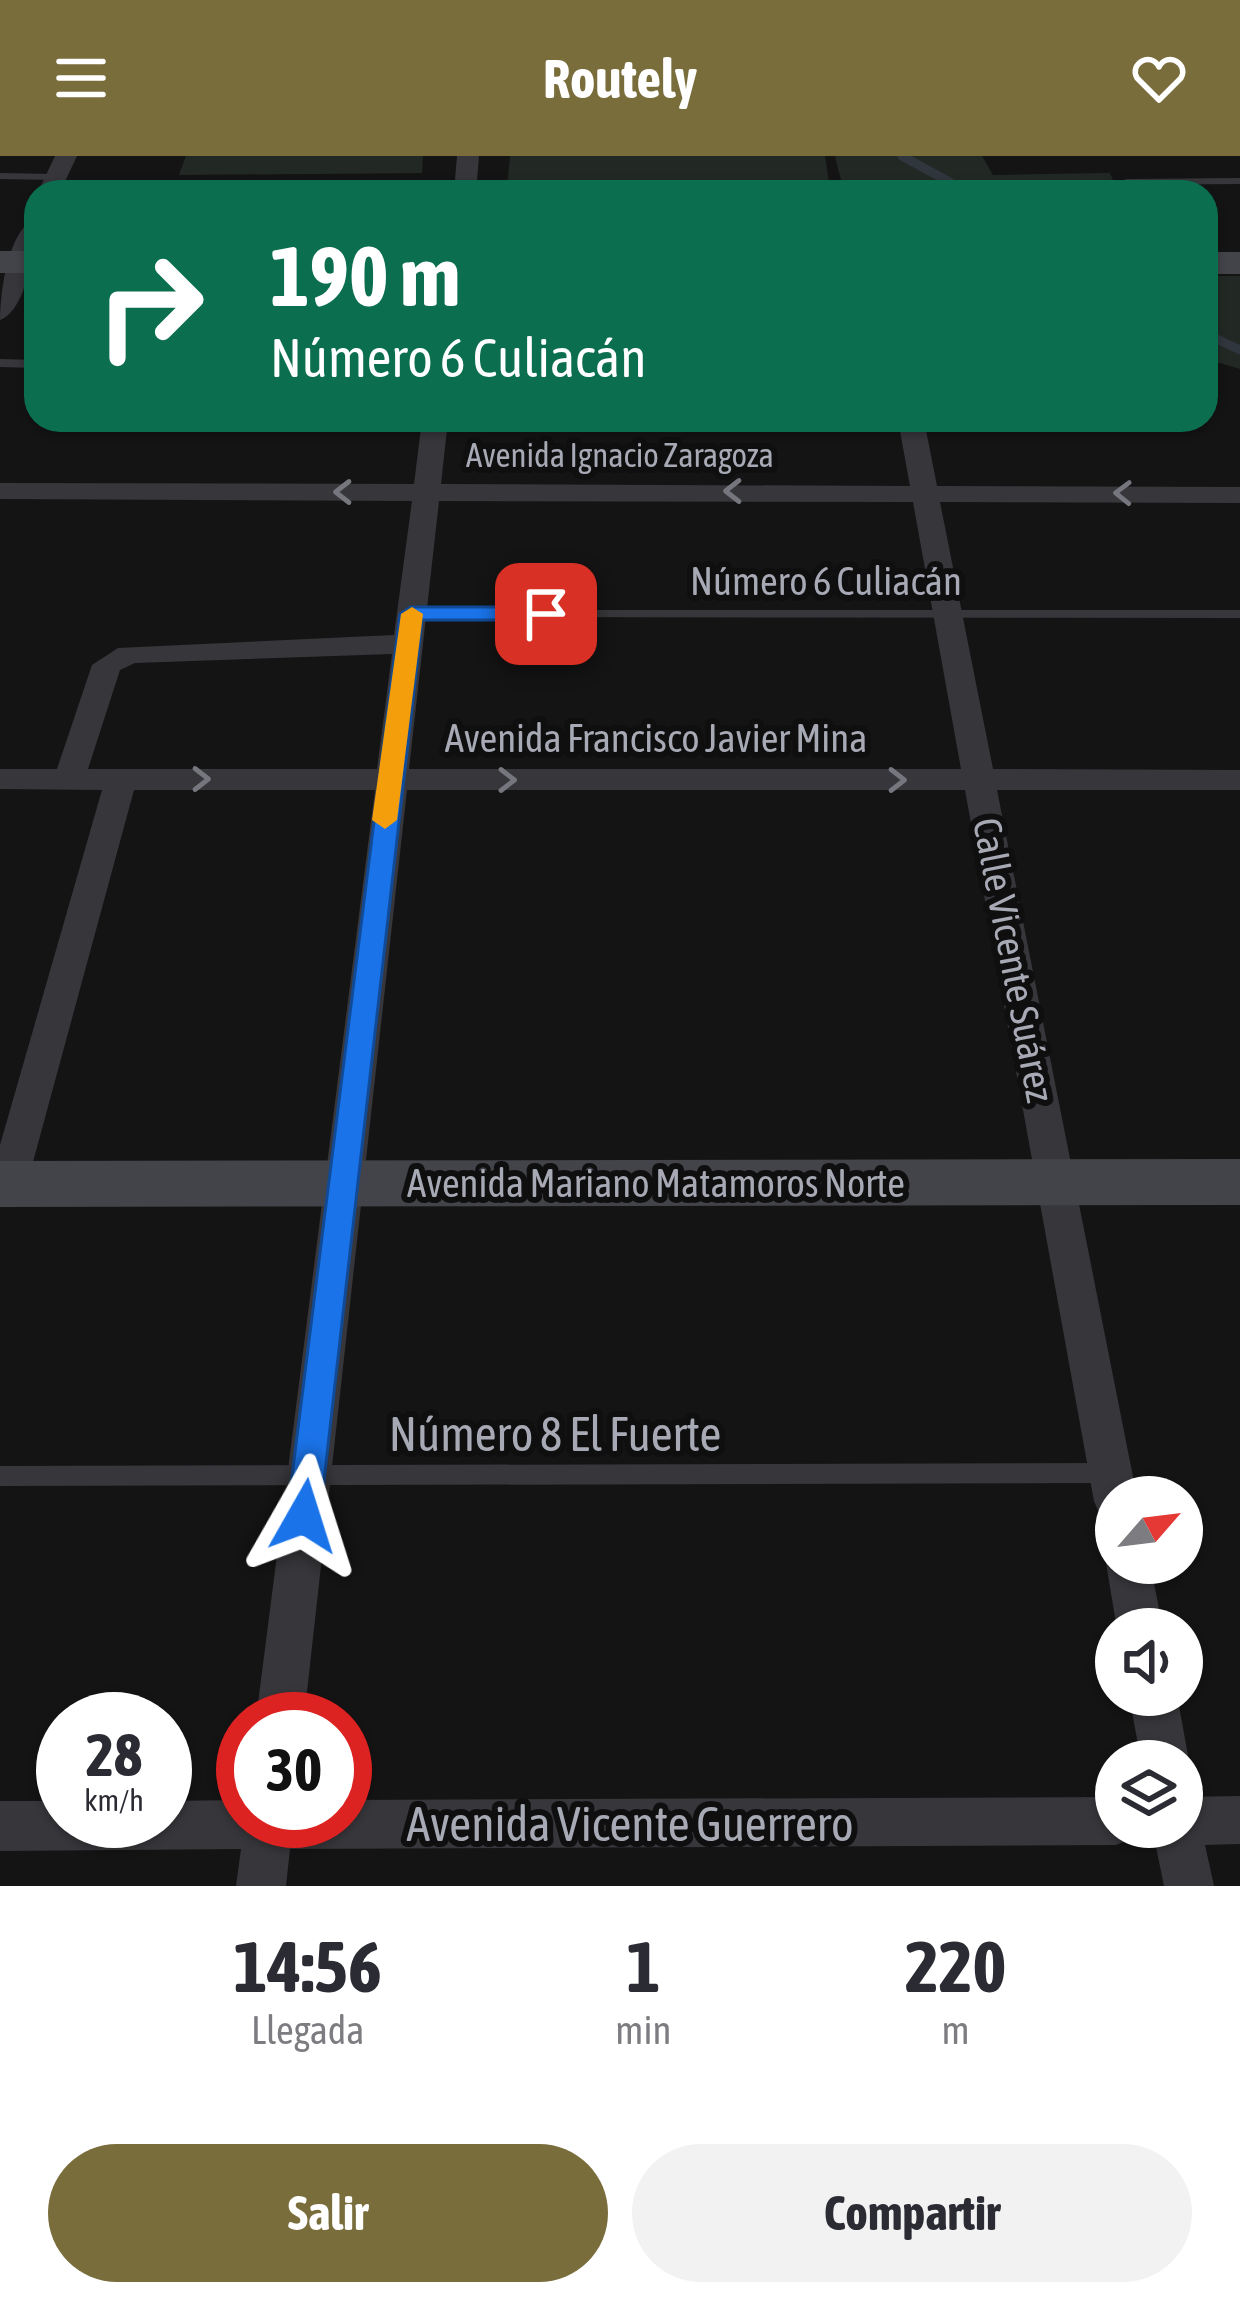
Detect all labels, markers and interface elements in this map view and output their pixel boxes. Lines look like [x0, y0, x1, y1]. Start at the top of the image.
icon: menu [48, 45, 114, 111]
icon: heart [1126, 45, 1192, 111]
text: Routely [543, 48, 697, 109]
icon: right [72, 228, 228, 384]
text: 190 m [270, 228, 460, 324]
text: Número 6 Culiacán [270, 327, 646, 388]
street label: Avenida Ignacio Zaragoza [466, 436, 774, 474]
one-way arrow [723, 478, 741, 504]
one-way arrow [333, 479, 351, 505]
one-way arrow [1113, 481, 1132, 507]
street label: Número 6 Culiacán [690, 559, 962, 603]
pin [495, 563, 597, 665]
icon: arrive [513, 581, 579, 647]
street label: Avenida Francisco Javier Mina [445, 716, 867, 760]
one-way arrow [193, 766, 211, 792]
one-way arrow [499, 767, 517, 793]
one-way arrow [889, 767, 907, 793]
street label: Calle Vicente Suárez [965, 814, 1063, 1106]
street label: Avenida Mariano Matamoros Norte [407, 1161, 905, 1205]
street label: Número 8 El Fuerte [389, 1406, 721, 1461]
position arrow [241, 1453, 367, 1579]
north arrow [1095, 1476, 1203, 1584]
map controls [1095, 1476, 1203, 1848]
button: sound [1095, 1608, 1203, 1716]
speed limit sign: 30 [216, 1692, 372, 1848]
text: 28 [86, 1720, 142, 1789]
button: layers [1095, 1740, 1203, 1848]
text: km/h [84, 1783, 144, 1817]
street label: Avenida Vicente Guerrero [407, 1796, 853, 1851]
text: 14:56 [234, 1925, 382, 2007]
text: 1 [626, 1925, 660, 2007]
text: 220 [905, 1925, 1006, 2007]
text: Llegada [251, 2008, 364, 2052]
text: min [615, 2008, 671, 2052]
text: m [942, 2008, 970, 2052]
button: Salir [48, 2144, 608, 2282]
button: Compartir [632, 2144, 1192, 2282]

